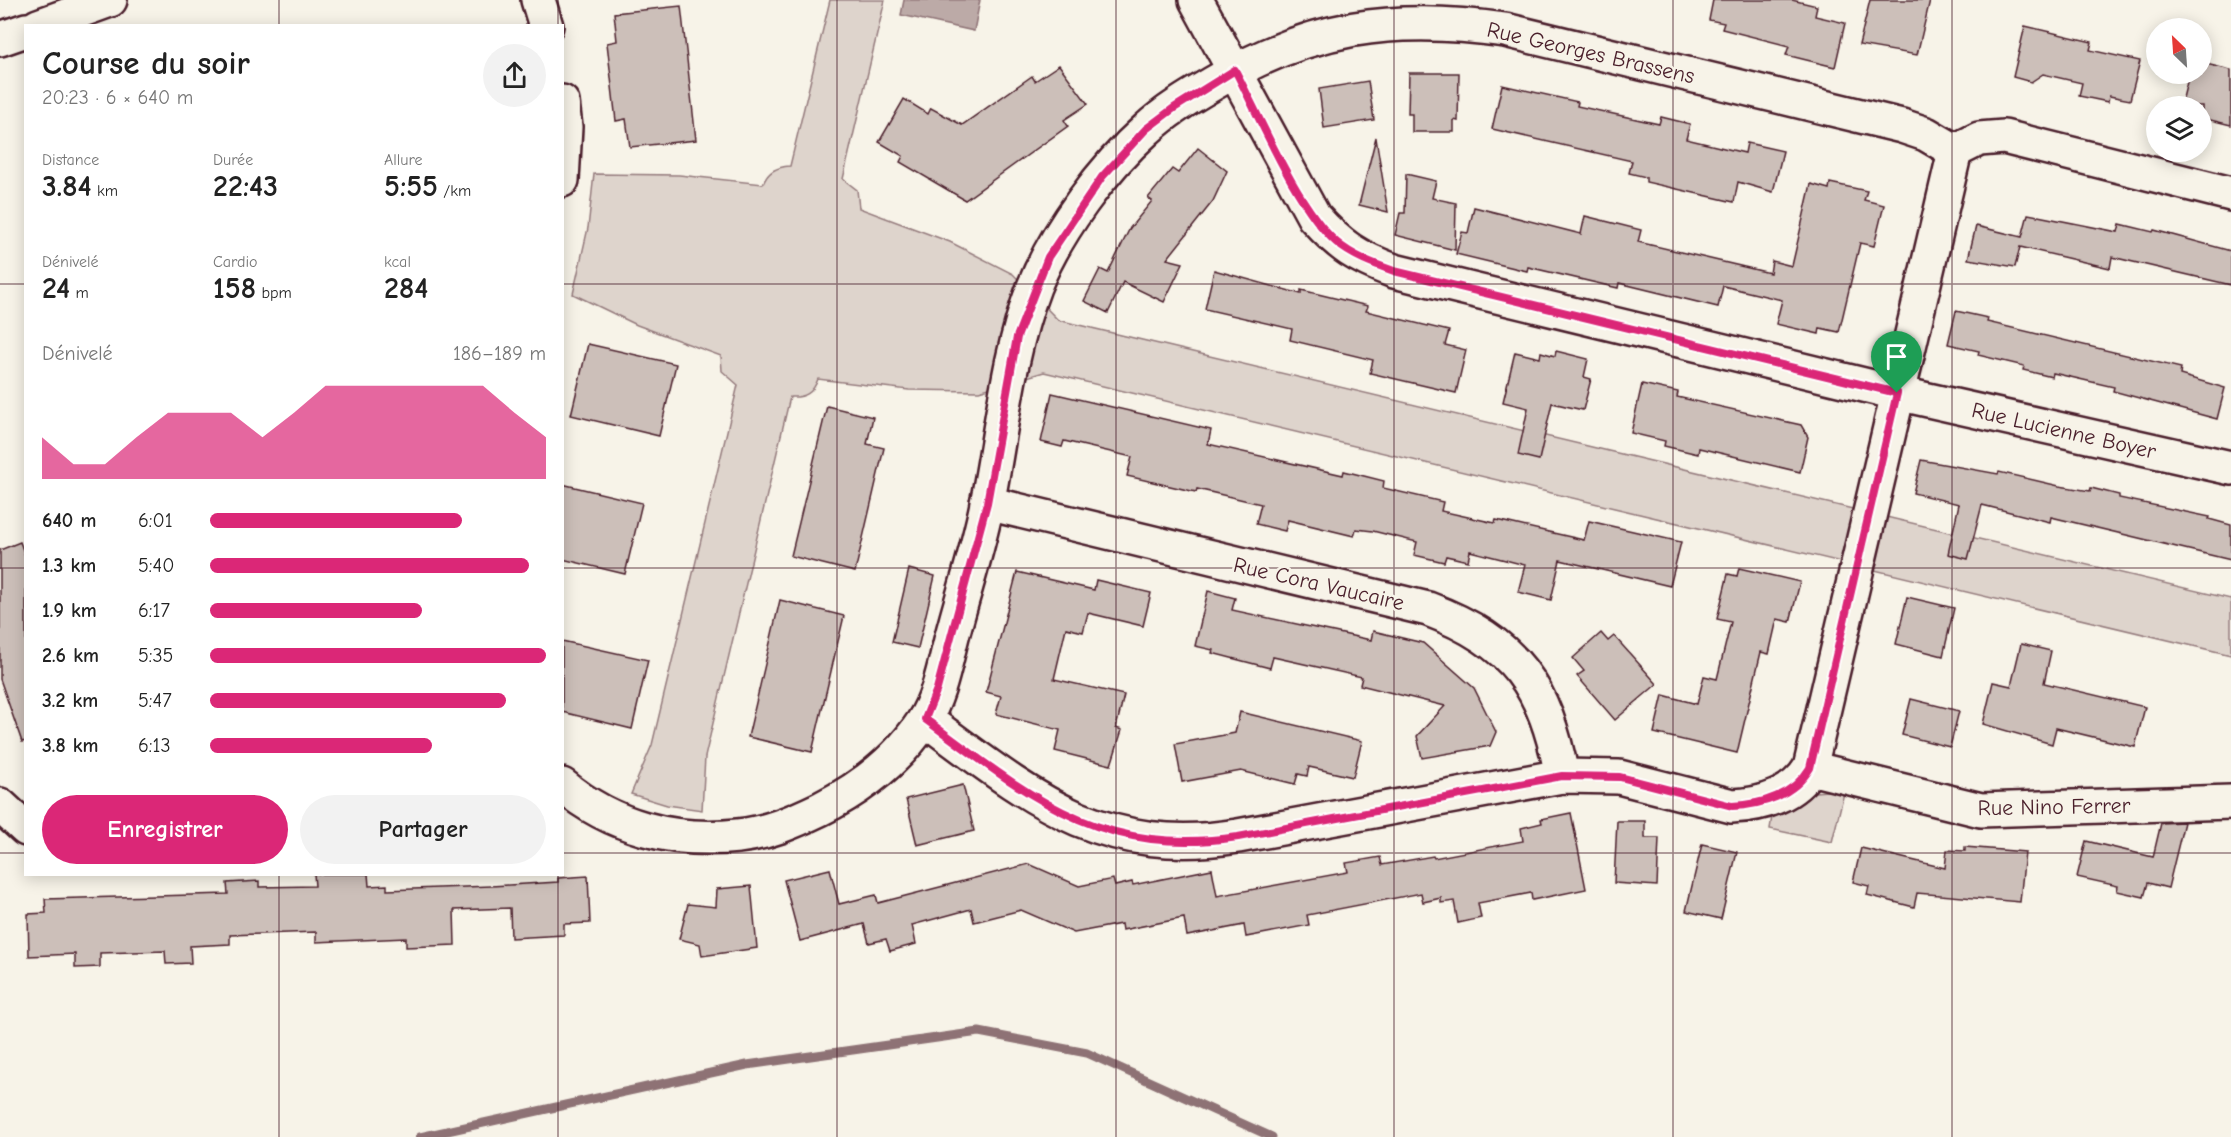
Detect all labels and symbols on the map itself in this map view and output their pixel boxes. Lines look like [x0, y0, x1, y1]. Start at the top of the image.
street label: Rue Georges Brassens [1484, 16, 1697, 90]
north arrow [2146, 18, 2212, 84]
pin [1871, 331, 1922, 393]
street label: Rue Lucienne Boyer [1969, 397, 2159, 465]
street label: Rue Cora Vaucaire [1231, 552, 1407, 616]
street label: Rue Nino Ferrer [1977, 793, 2131, 821]

